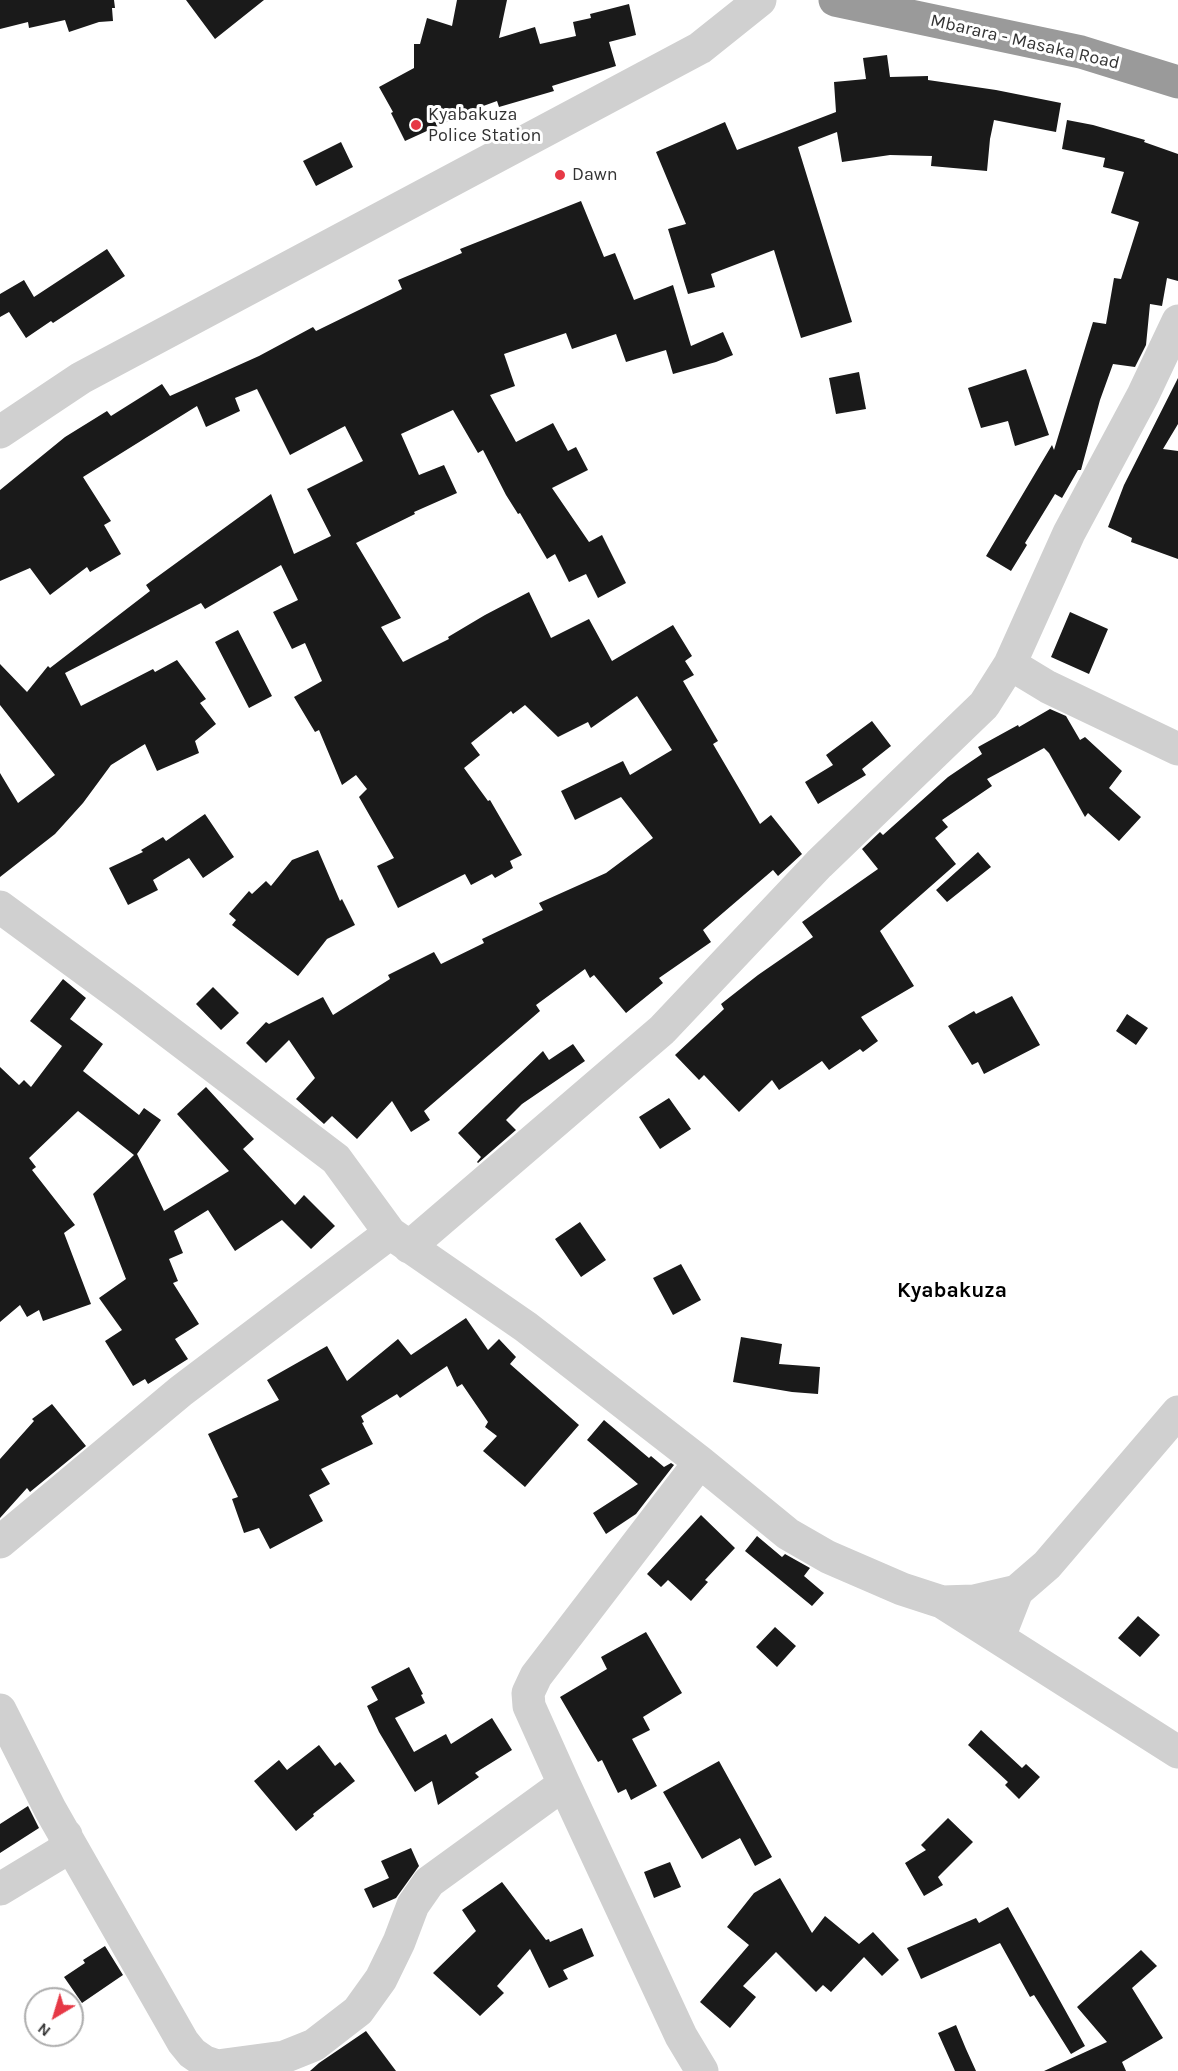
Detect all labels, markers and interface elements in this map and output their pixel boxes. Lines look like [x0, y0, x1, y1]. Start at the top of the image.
street label: Mbarara - Masaka Road [928, 10, 1122, 74]
place label: Kyabakuza Police Station [428, 104, 541, 146]
marker: Kyabakuza Police Station [409, 118, 423, 132]
place label: Dawn [572, 164, 618, 186]
marker: Dawn [553, 168, 567, 182]
district label: Kyabakuza [897, 1278, 1007, 1304]
north arrow [24, 1987, 84, 2047]
text: N [33, 2019, 54, 2041]

